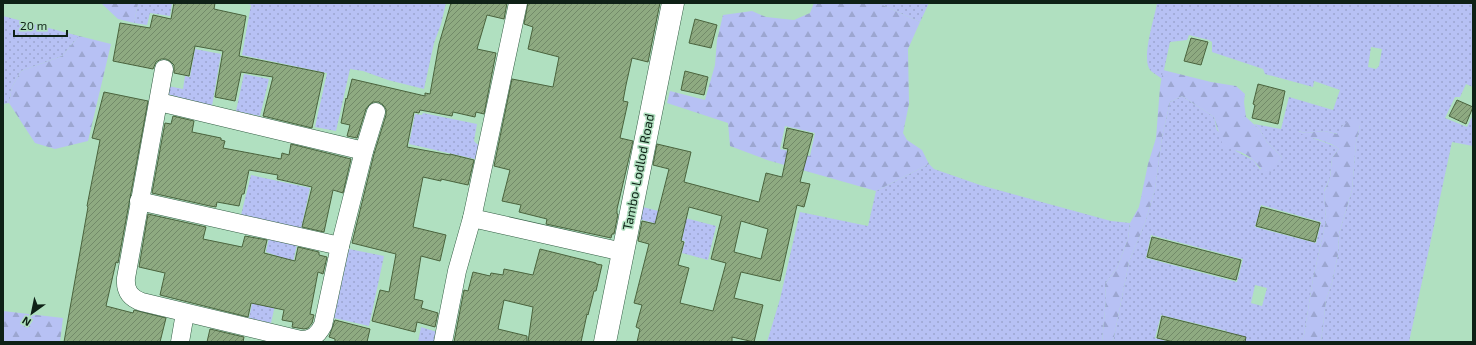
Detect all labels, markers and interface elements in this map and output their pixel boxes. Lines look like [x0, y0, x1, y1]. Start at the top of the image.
scale bar [14, 12, 67, 38]
text: 20 m [20, 18, 47, 32]
street label: Tambo-Lodlod Road [619, 112, 657, 232]
north arrow [12, 293, 52, 333]
text: N [19, 314, 33, 329]

